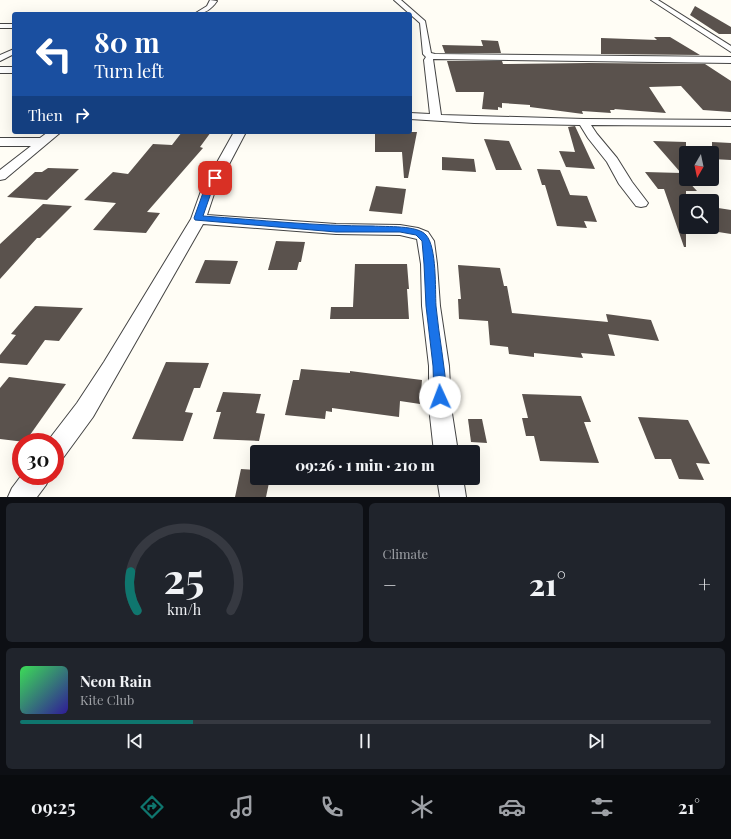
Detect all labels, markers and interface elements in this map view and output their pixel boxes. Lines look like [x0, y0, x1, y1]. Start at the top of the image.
text: 80 m [94, 23, 160, 60]
icon: left [28, 28, 80, 80]
text: Turn left [94, 59, 164, 83]
icon: right [71, 104, 93, 126]
text: Then [28, 105, 63, 125]
north arrow [679, 146, 719, 186]
map controls [679, 146, 719, 234]
pin [198, 161, 232, 195]
icon: arrive [204, 167, 226, 189]
button: search [679, 194, 719, 234]
position arrow [419, 376, 461, 418]
speed limit sign: 30 [12, 433, 64, 485]
text: 09:26 · 1 min · 210 m [295, 455, 435, 475]
text: Climate [383, 545, 428, 562]
text: 25 [164, 548, 205, 603]
text: 21° [529, 564, 566, 604]
text: − [383, 569, 397, 599]
text: + [698, 569, 711, 599]
text: km/h [167, 599, 202, 618]
text: Neon Rain [80, 671, 151, 691]
text: Kite Club [80, 691, 134, 708]
icon: previous [124, 730, 146, 752]
icon: pause [354, 730, 376, 752]
icon: next [585, 730, 607, 752]
icon: directions [138, 793, 166, 821]
icon: music [228, 793, 256, 821]
icon: phone [318, 793, 346, 821]
icon: climate [408, 793, 436, 821]
icon: car [498, 793, 526, 821]
icon: filters [588, 793, 616, 821]
text: 09:25 [31, 795, 76, 819]
text: 21° [678, 795, 700, 819]

